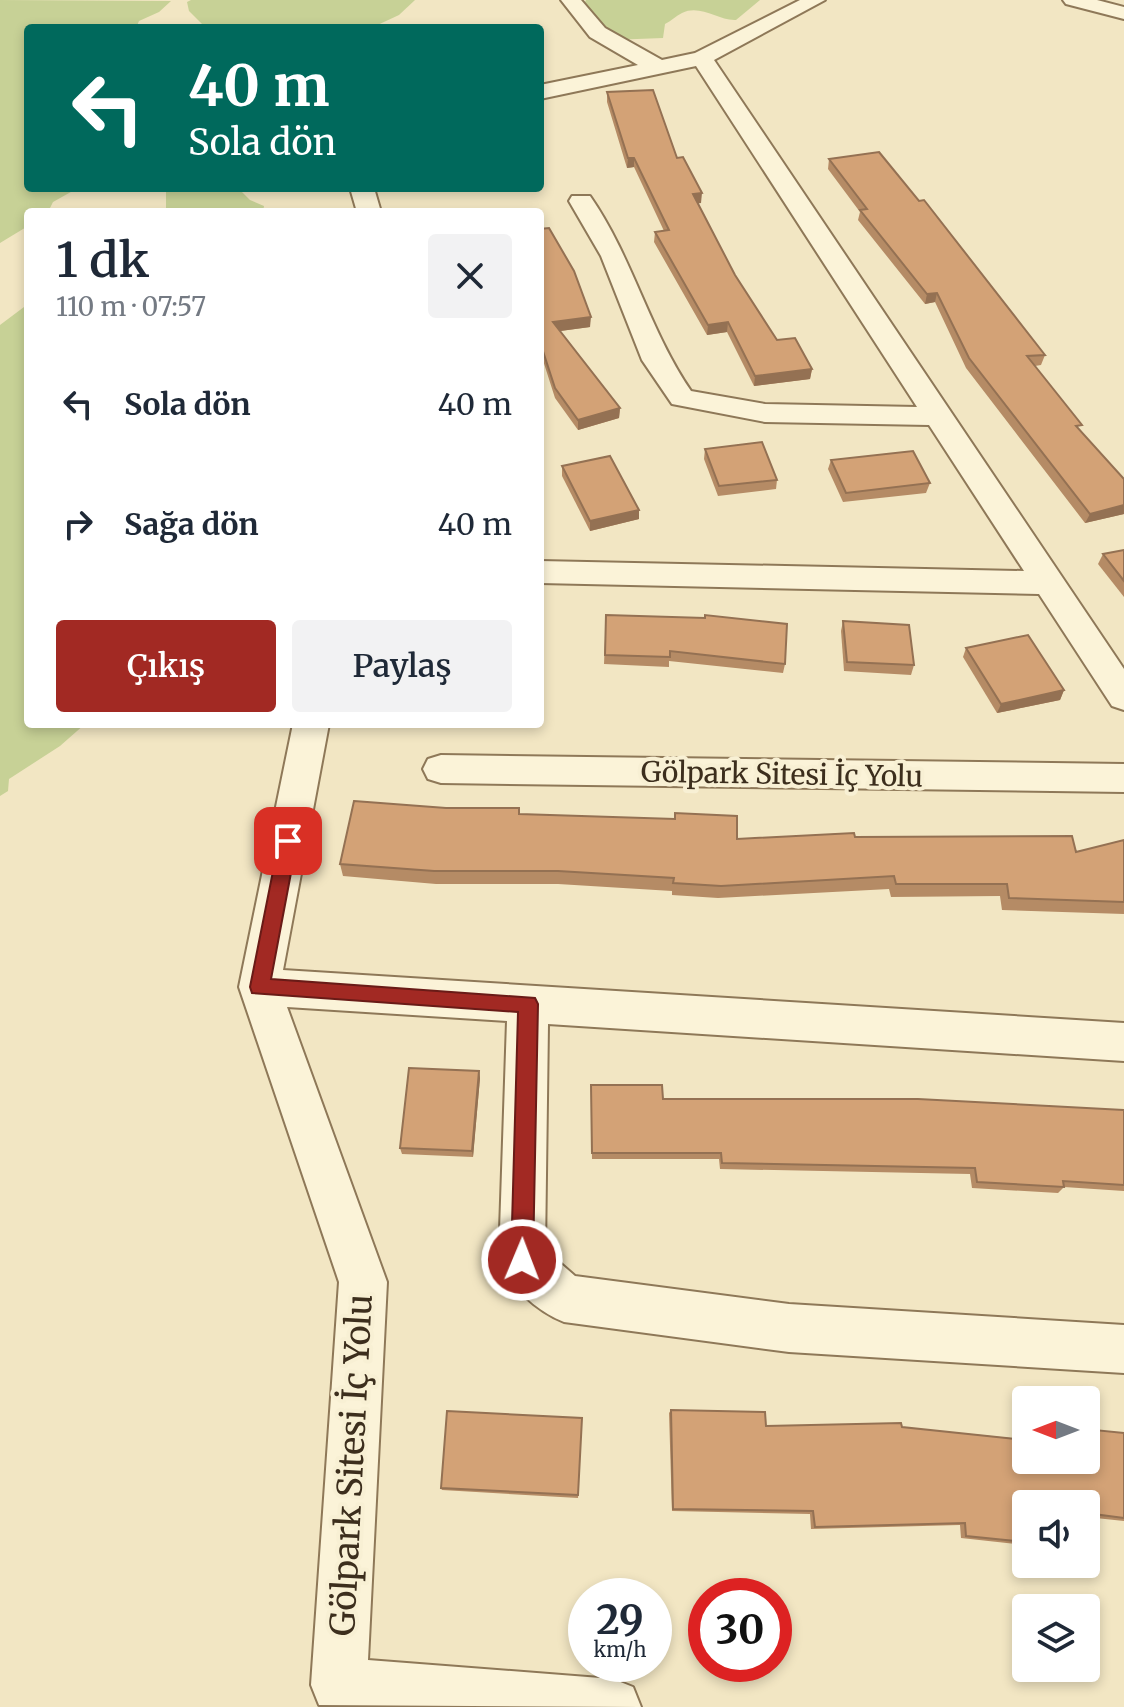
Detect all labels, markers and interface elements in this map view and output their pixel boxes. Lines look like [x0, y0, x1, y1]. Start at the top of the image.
text: 40 m [188, 51, 330, 121]
icon: left [56, 56, 160, 160]
text: Sola dön [188, 120, 336, 165]
text: 1 dk [56, 230, 149, 290]
button: close [428, 234, 512, 318]
text: 110 m · 07:57 [56, 290, 206, 323]
icon: left [56, 382, 100, 426]
text: Sola dön [124, 385, 251, 423]
text: 40 m [438, 385, 512, 423]
icon: right [56, 502, 100, 546]
text: Sağa dön [124, 505, 259, 543]
text: 40 m [438, 505, 512, 543]
button: Çıkış [56, 620, 276, 712]
button: Paylaş [292, 620, 512, 712]
street label: Gölpark Sitesi İç Yolu [641, 754, 923, 794]
pin [254, 807, 322, 875]
icon: arrive [266, 819, 310, 863]
position arrow [480, 1218, 564, 1302]
street label: Gölpark Sitesi İç Yolu [321, 1293, 381, 1637]
north arrow [1012, 1386, 1100, 1474]
map controls [1012, 1386, 1100, 1682]
button: sound [1012, 1490, 1100, 1578]
speed limit sign: 30 [688, 1578, 792, 1682]
button: layers [1012, 1594, 1100, 1682]
text: 29 [596, 1595, 644, 1645]
text: km/h [594, 1637, 646, 1662]

